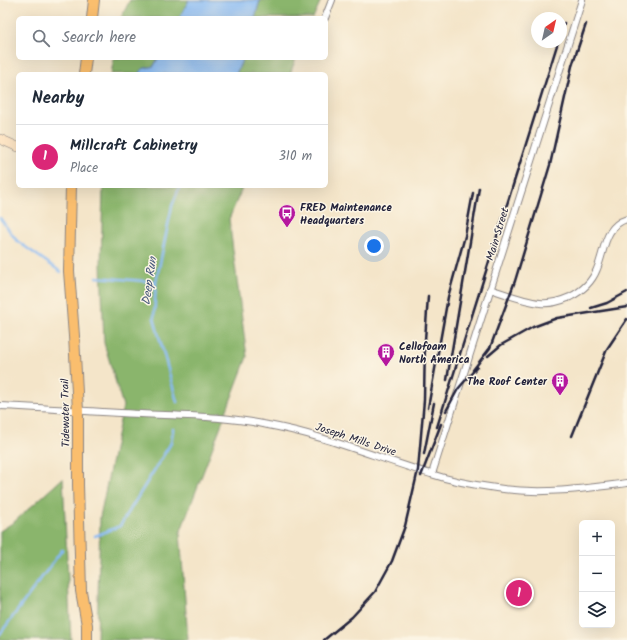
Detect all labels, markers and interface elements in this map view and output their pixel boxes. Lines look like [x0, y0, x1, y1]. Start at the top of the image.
north arrow [531, 12, 567, 48]
search box [16, 16, 328, 60]
text: Search here [62, 26, 136, 50]
icon: search [30, 27, 52, 49]
text: Nearby [32, 85, 84, 112]
text: Millcraft Cabinetry [70, 134, 198, 158]
text: 1 [43, 146, 47, 167]
text: 310 m [278, 146, 312, 167]
text: Place [70, 158, 98, 179]
place label: FRED Maintenance Headquarters [300, 199, 393, 230]
bus stop icon: FRED Maintenance Headquarters [277, 203, 297, 228]
street label: Main Street [481, 205, 515, 263]
your location [364, 236, 384, 256]
water label: Deep Run [137, 254, 162, 306]
place label: Cellofoam North America [399, 338, 470, 369]
building icon: Cellofoam North America [376, 342, 396, 367]
building icon: The Roof Center [550, 371, 570, 396]
place label: The Roof Center [467, 373, 548, 391]
street label: Tidewater Trail [56, 378, 76, 448]
street label: Joseph Mills Drive [313, 418, 398, 462]
map controls [579, 520, 615, 628]
button: + [579, 520, 615, 556]
button: − [579, 556, 615, 592]
pin: 1 [506, 578, 532, 608]
button: layers [579, 592, 615, 628]

